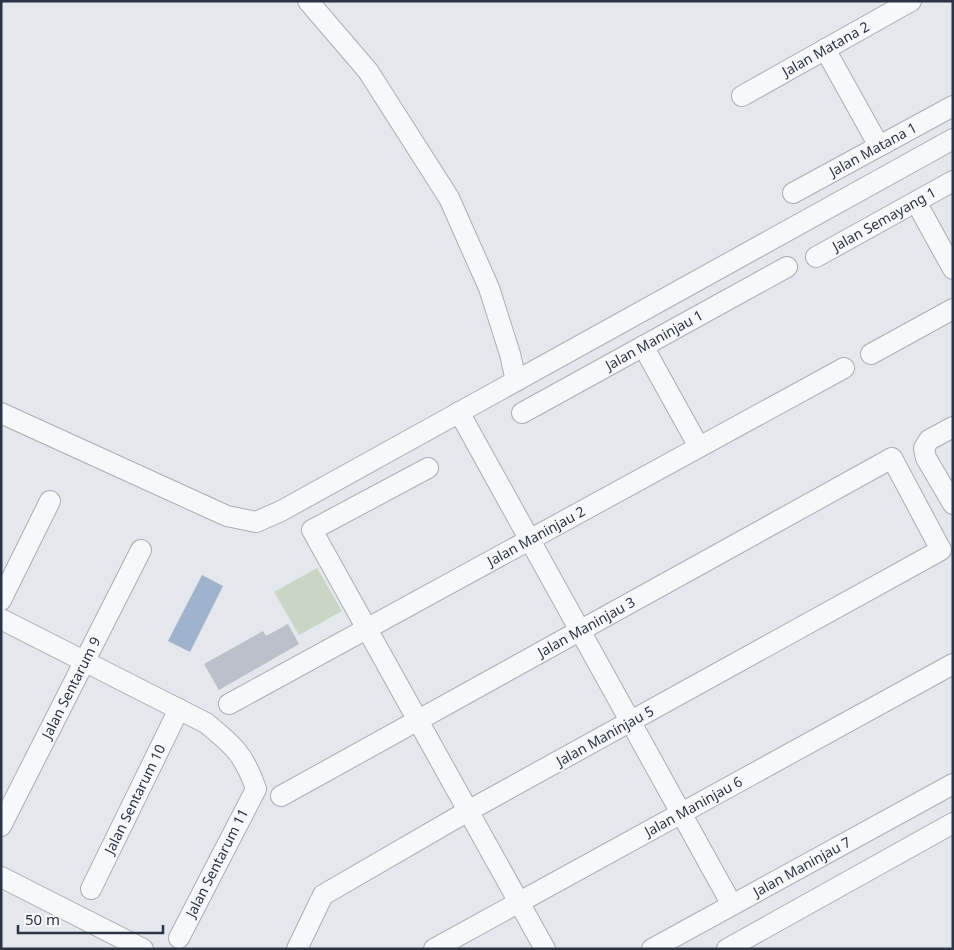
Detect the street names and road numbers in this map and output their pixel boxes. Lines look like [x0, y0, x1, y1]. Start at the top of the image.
street label: Jalan Matana 2 [777, 16, 872, 82]
street label: Jalan Matana 1 [824, 118, 920, 182]
street label: Jalan Semayang 1 [827, 182, 939, 256]
street label: Jalan Maninjau 1 [600, 305, 706, 375]
street label: Jalan Maninjau 2 [482, 501, 588, 571]
street label: Jalan Maninjau 3 [532, 592, 638, 662]
street label: Jalan Sentarum 9 [36, 633, 104, 743]
street label: Jalan Maninjau 5 [551, 701, 657, 771]
street label: Jalan Sentarum 10 [99, 741, 169, 859]
street label: Jalan Maninjau 6 [639, 772, 745, 842]
street label: Jalan Sentarum 11 [180, 805, 252, 922]
street label: Jalan Maninjau 7 [748, 832, 854, 902]

